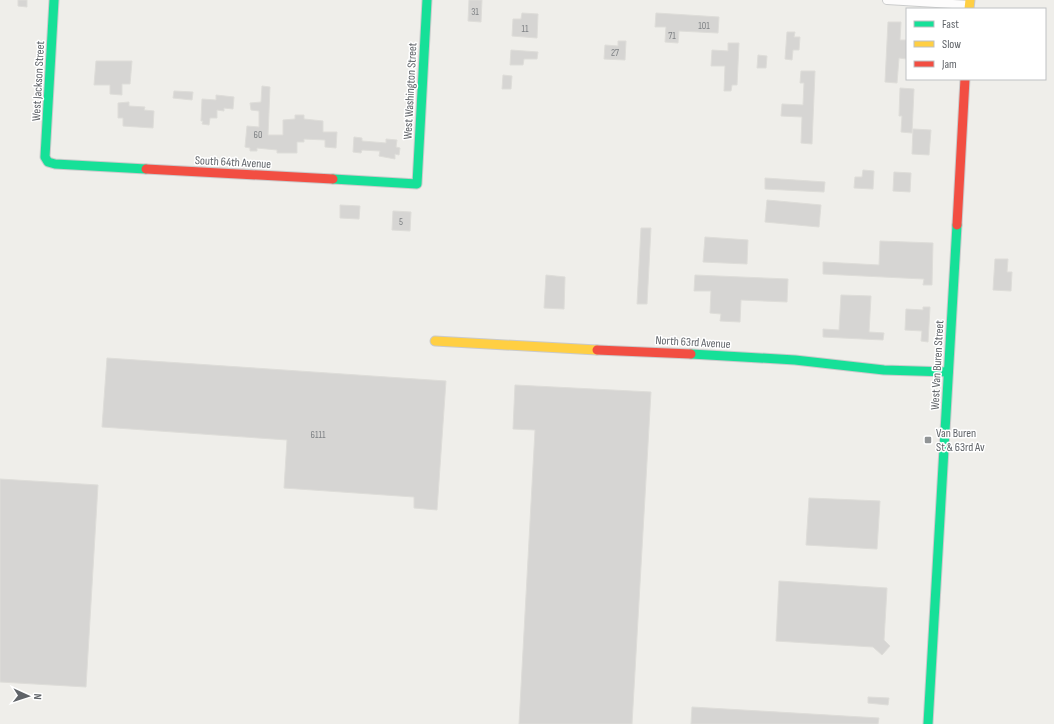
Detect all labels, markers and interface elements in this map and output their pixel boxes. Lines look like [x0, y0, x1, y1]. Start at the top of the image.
house number: 31 [471, 6, 479, 18]
legend [906, 8, 1046, 80]
text: Fast [942, 17, 959, 32]
house number: 101 [698, 20, 710, 32]
house number: 11 [522, 23, 529, 35]
house number: 71 [668, 30, 676, 42]
text: Slow [942, 37, 961, 52]
street label: West Jackson Street [29, 40, 48, 121]
street label: West Washington Street [400, 42, 421, 140]
house number: 27 [611, 47, 619, 59]
text: Jam [941, 57, 957, 72]
house number: 60 [254, 129, 262, 141]
street label: South 64th Avenue [194, 153, 272, 172]
house number: 5 [399, 216, 403, 228]
street label: West Van Buren Street [928, 319, 947, 410]
street label: North 63rd Avenue [655, 333, 731, 352]
place label: Van Buren St & 63rd Av [936, 426, 985, 455]
house number: 6111 [311, 429, 326, 441]
marker: Van Buren St & 63rd Av [923, 435, 933, 445]
north arrow [8, 676, 48, 716]
text: N [31, 693, 44, 700]

